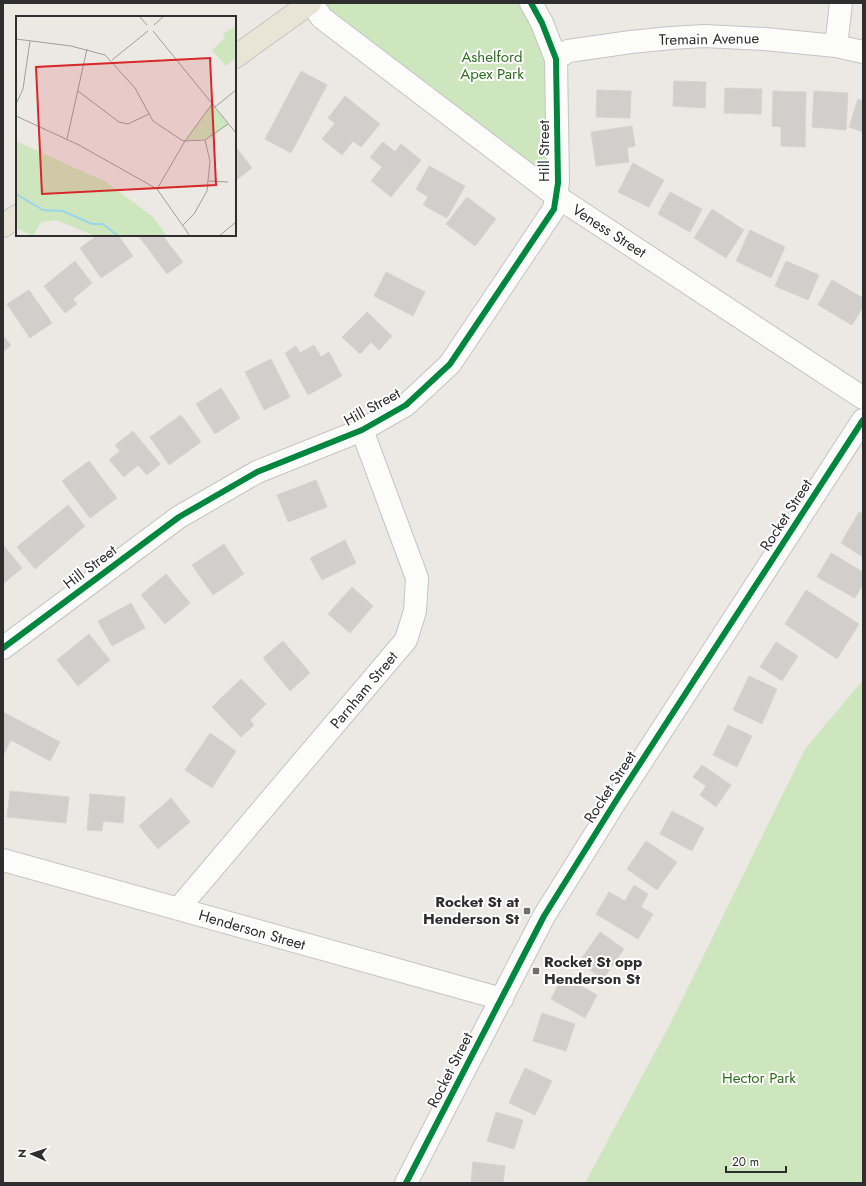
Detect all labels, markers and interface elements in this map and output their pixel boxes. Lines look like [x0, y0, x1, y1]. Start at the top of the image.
inset map [16, 16, 236, 236]
street label: Tremain Avenue [659, 27, 760, 51]
park label: Ashelford Apex Park [460, 46, 524, 85]
street label: Hill Street [533, 120, 555, 182]
street label: Veness Street [568, 199, 651, 263]
street label: Hill Street [340, 382, 405, 432]
street label: Rocket Street [755, 474, 818, 555]
street label: Hill Street [59, 539, 122, 594]
street label: Parnham Street [325, 646, 403, 733]
street label: Rocket Street [579, 746, 642, 827]
place label: Rocket St at Henderson St [423, 891, 519, 930]
street label: Henderson Street [196, 904, 308, 956]
marker: Rocket St at Henderson St [522, 906, 532, 916]
place label: Rocket St opp Henderson St [544, 951, 642, 990]
marker: Rocket St opp Henderson St [531, 966, 541, 976]
street label: Rocket Street [422, 1028, 479, 1111]
park label: Hector Park [722, 1067, 796, 1089]
north arrow [12, 1134, 52, 1174]
scale bar [726, 1148, 786, 1174]
text: N [14, 1149, 30, 1158]
text: 20 m [732, 1153, 759, 1171]

